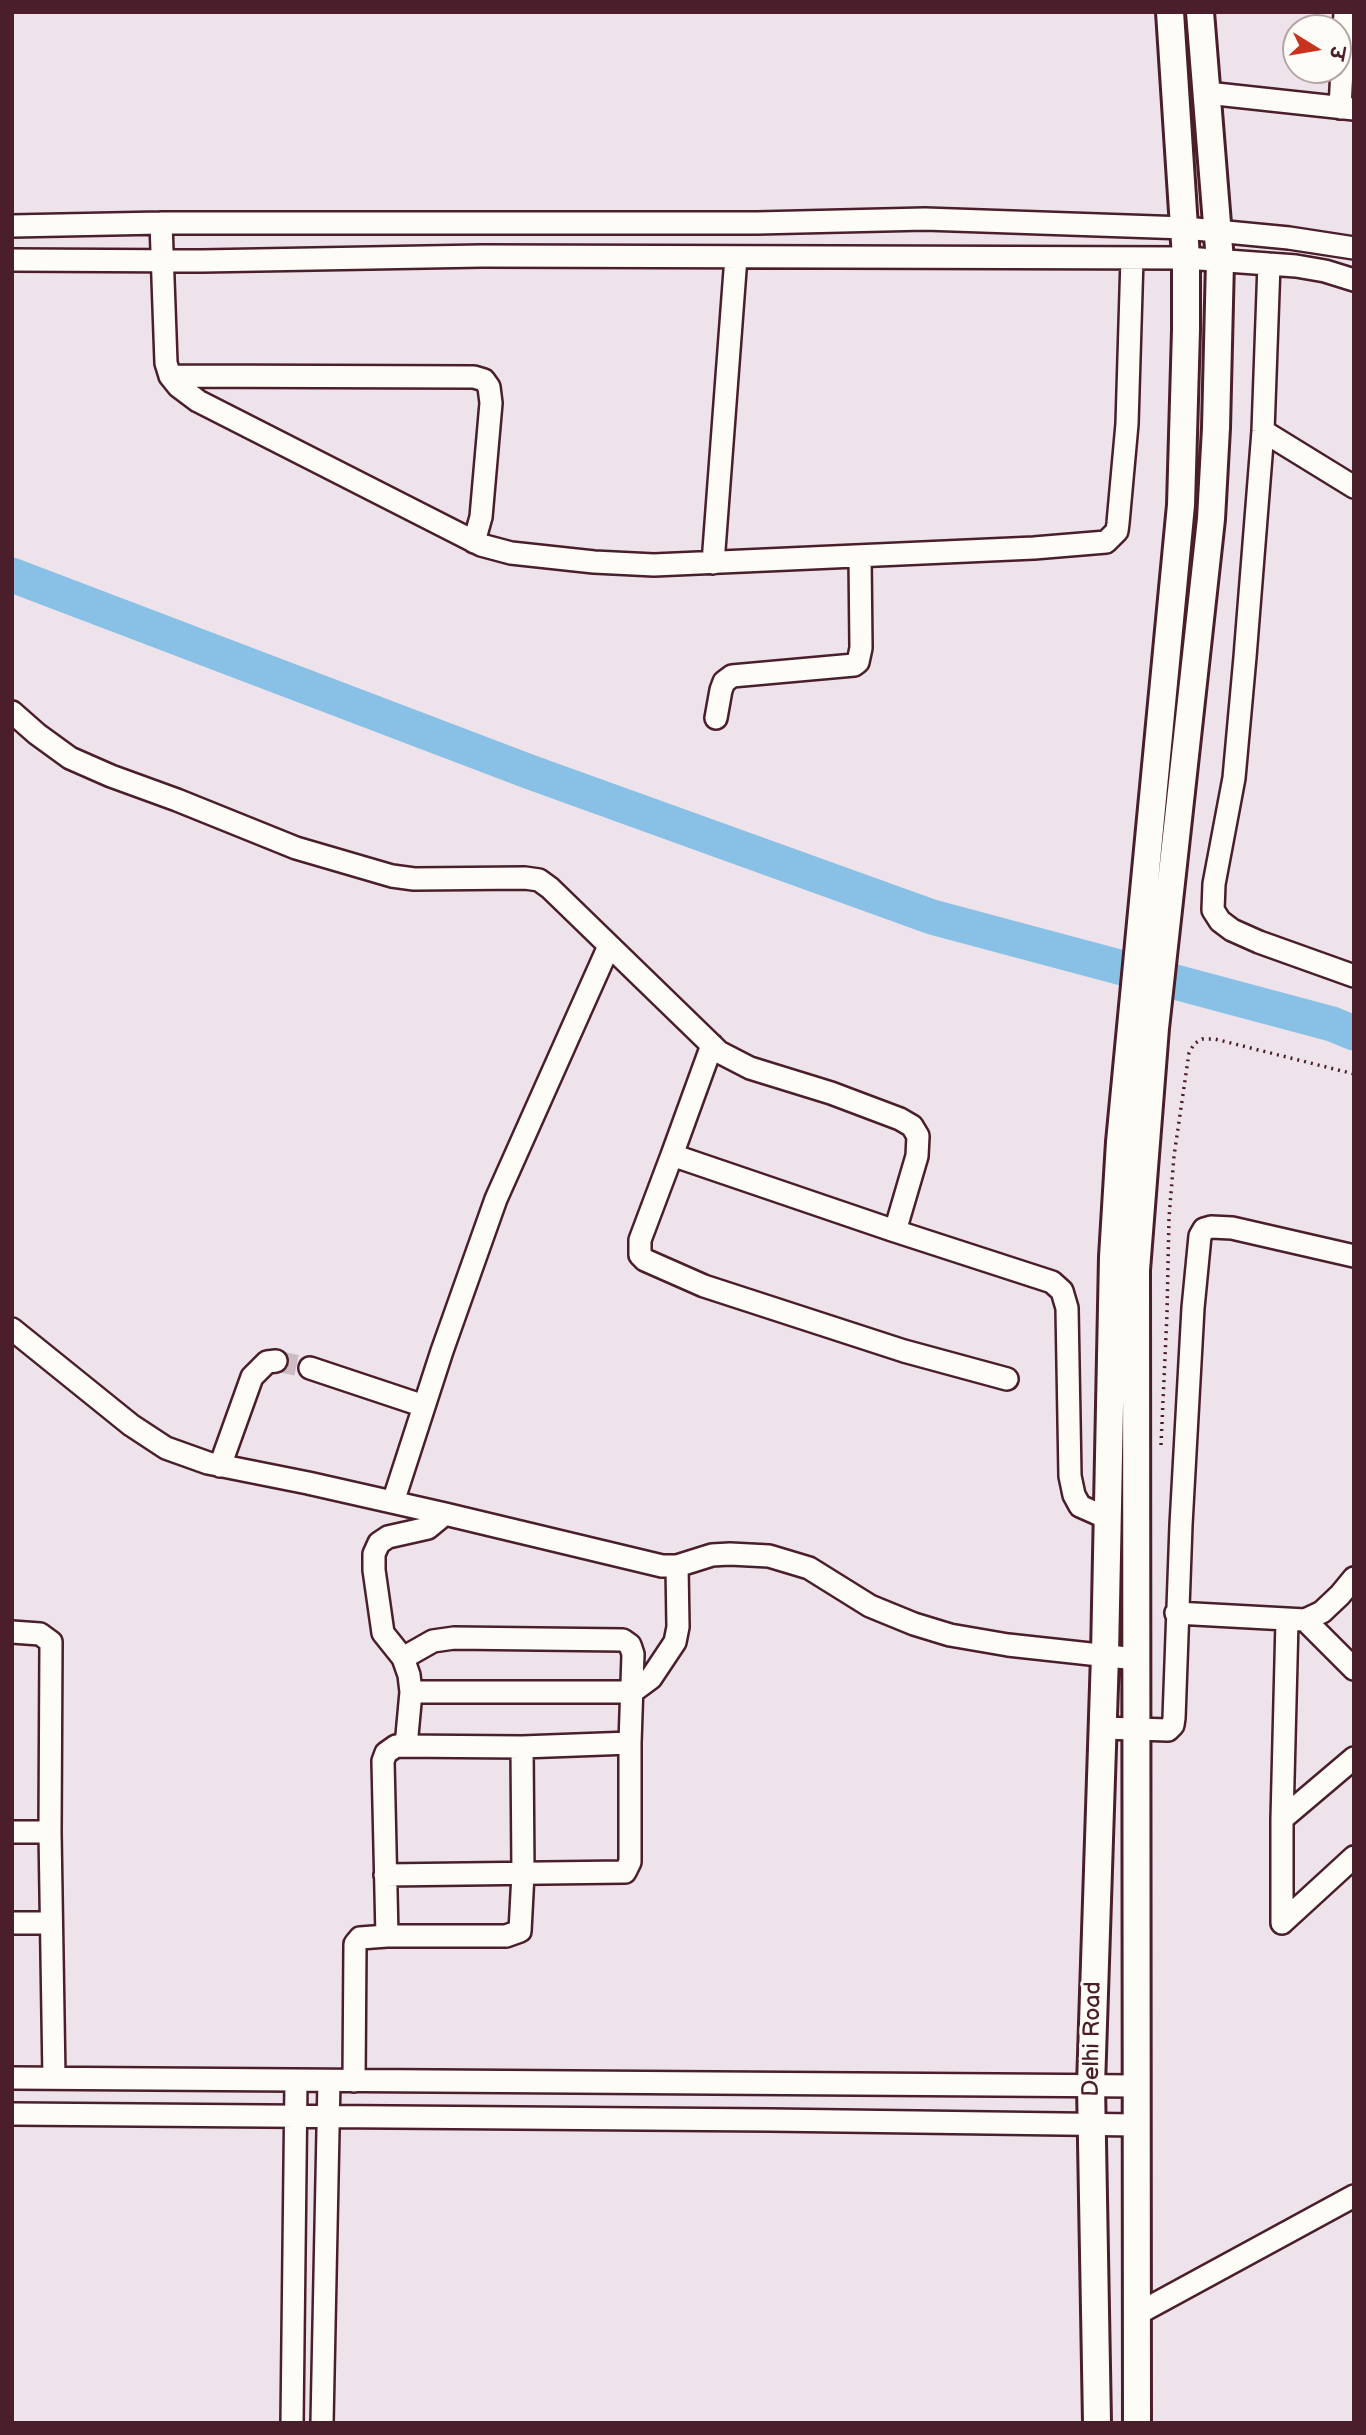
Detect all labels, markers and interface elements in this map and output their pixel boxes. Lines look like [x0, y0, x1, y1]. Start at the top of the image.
north arrow [1282, 14, 1352, 84]
text: उ [1324, 44, 1349, 61]
street label: Delhi Road [1078, 1981, 1108, 2097]

